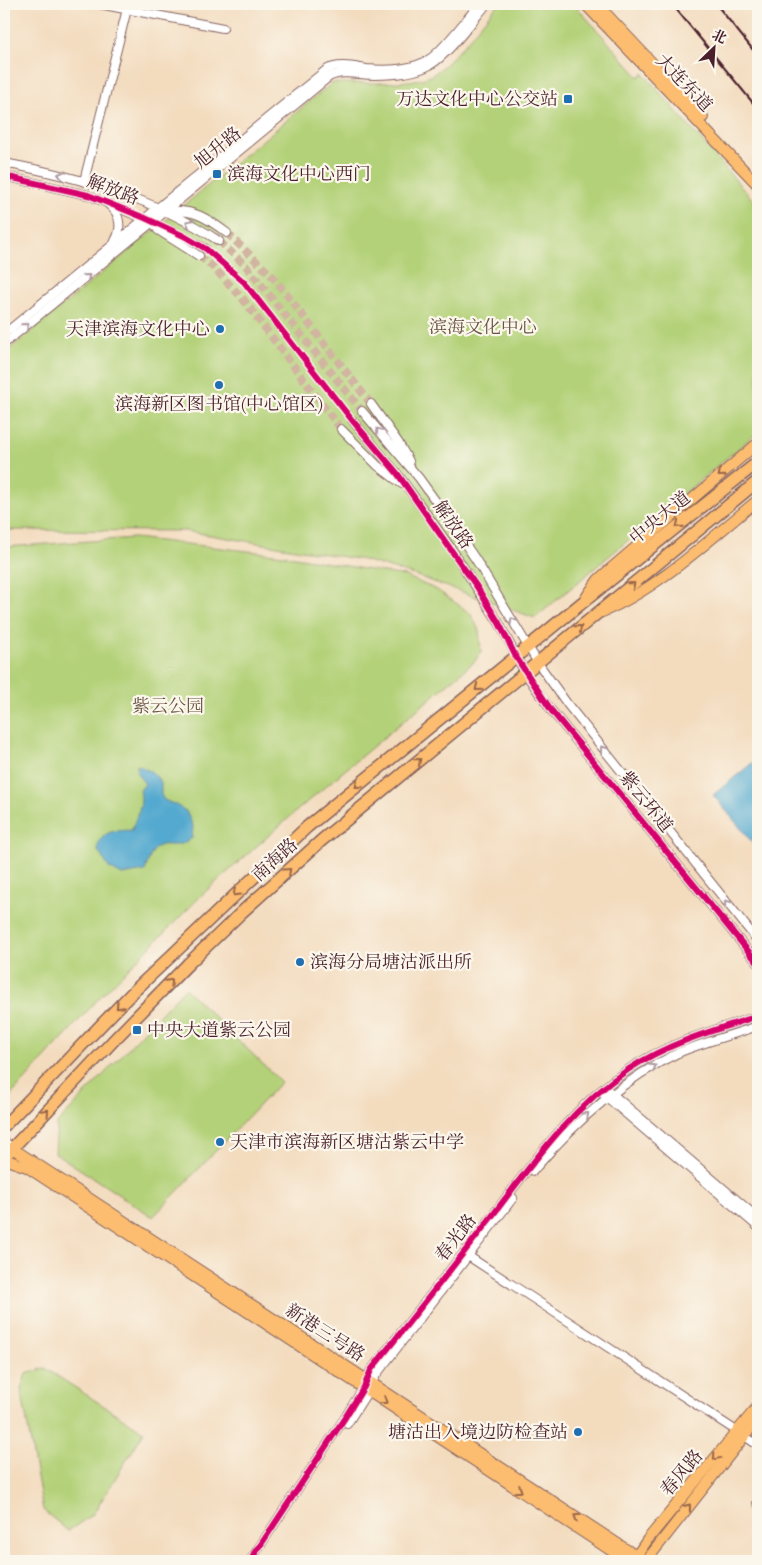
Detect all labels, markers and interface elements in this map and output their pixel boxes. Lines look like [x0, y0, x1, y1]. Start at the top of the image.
north arrow [690, 22, 740, 72]
text: 北 [709, 26, 729, 47]
street label: 大连东道 [651, 50, 717, 116]
place label: 万达文化中心公交站 [396, 89, 558, 110]
marker: 万达文化中心公交站 [562, 93, 574, 105]
street label: 旭升路 [190, 123, 246, 173]
place label: 滨海文化中心西门 [227, 164, 371, 185]
marker: 滨海文化中心西门 [211, 168, 223, 180]
one-way arrow [58, 171, 66, 181]
street label: 解放路 [84, 171, 142, 209]
one-way arrow [185, 219, 194, 229]
one-way arrow [81, 273, 90, 282]
park label: 滨海文化中心 [429, 317, 537, 338]
place label: 天津滨海文化中心 [66, 319, 210, 340]
one-way arrow [21, 323, 30, 332]
marker: 天津滨海文化中心 [214, 323, 226, 335]
marker: 滨海新区图书馆(中心馆区) [213, 379, 225, 391]
place label: 滨海新区图书馆(中心馆区) [115, 394, 323, 415]
one-way arrow [376, 428, 385, 437]
one-way arrow [718, 468, 727, 477]
street label: 中央大道 [625, 487, 695, 549]
street label: 解放路 [429, 497, 477, 553]
one-way arrow [675, 519, 685, 528]
one-way arrow [626, 581, 635, 590]
one-way arrow [509, 618, 519, 627]
one-way arrow [573, 626, 582, 634]
one-way arrow [475, 682, 484, 690]
park label: 紫云公园 [132, 696, 204, 717]
one-way arrow [600, 746, 609, 755]
one-way arrow [412, 758, 421, 767]
street label: 紫云环道 [615, 767, 677, 837]
one-way arrow [355, 780, 364, 788]
street label: 南海路 [248, 834, 302, 886]
one-way arrow [283, 868, 292, 877]
one-way arrow [233, 887, 242, 896]
one-way arrow [725, 900, 733, 909]
place label: 滨海分局塘沽派出所 [310, 952, 472, 973]
marker: 滨海分局塘沽派出所 [294, 956, 306, 968]
one-way arrow [164, 979, 173, 988]
one-way arrow [116, 1000, 125, 1009]
place label: 中央大道紫云公园 [147, 1020, 291, 1041]
marker: 中央大道紫云公园 [131, 1024, 143, 1036]
one-way arrow [647, 1063, 656, 1073]
one-way arrow [40, 1109, 49, 1118]
one-way arrow [580, 1112, 589, 1121]
place label: 天津市滨海新区塘沽紫云中学 [230, 1132, 464, 1153]
marker: 天津市滨海新区塘沽紫云中学 [214, 1136, 226, 1148]
street label: 春光路 [431, 1210, 481, 1266]
street label: 新港三号路 [282, 1300, 368, 1366]
one-way arrow [378, 1395, 387, 1404]
place label: 塘沽出入境边防检查站 [388, 1422, 568, 1443]
marker: 塘沽出入境边防检查站 [572, 1426, 584, 1438]
street label: 春风路 [657, 1446, 707, 1500]
one-way arrow [713, 1451, 722, 1460]
one-way arrow [514, 1484, 523, 1494]
one-way arrow [682, 1503, 691, 1513]
one-way arrow [573, 1514, 582, 1524]

